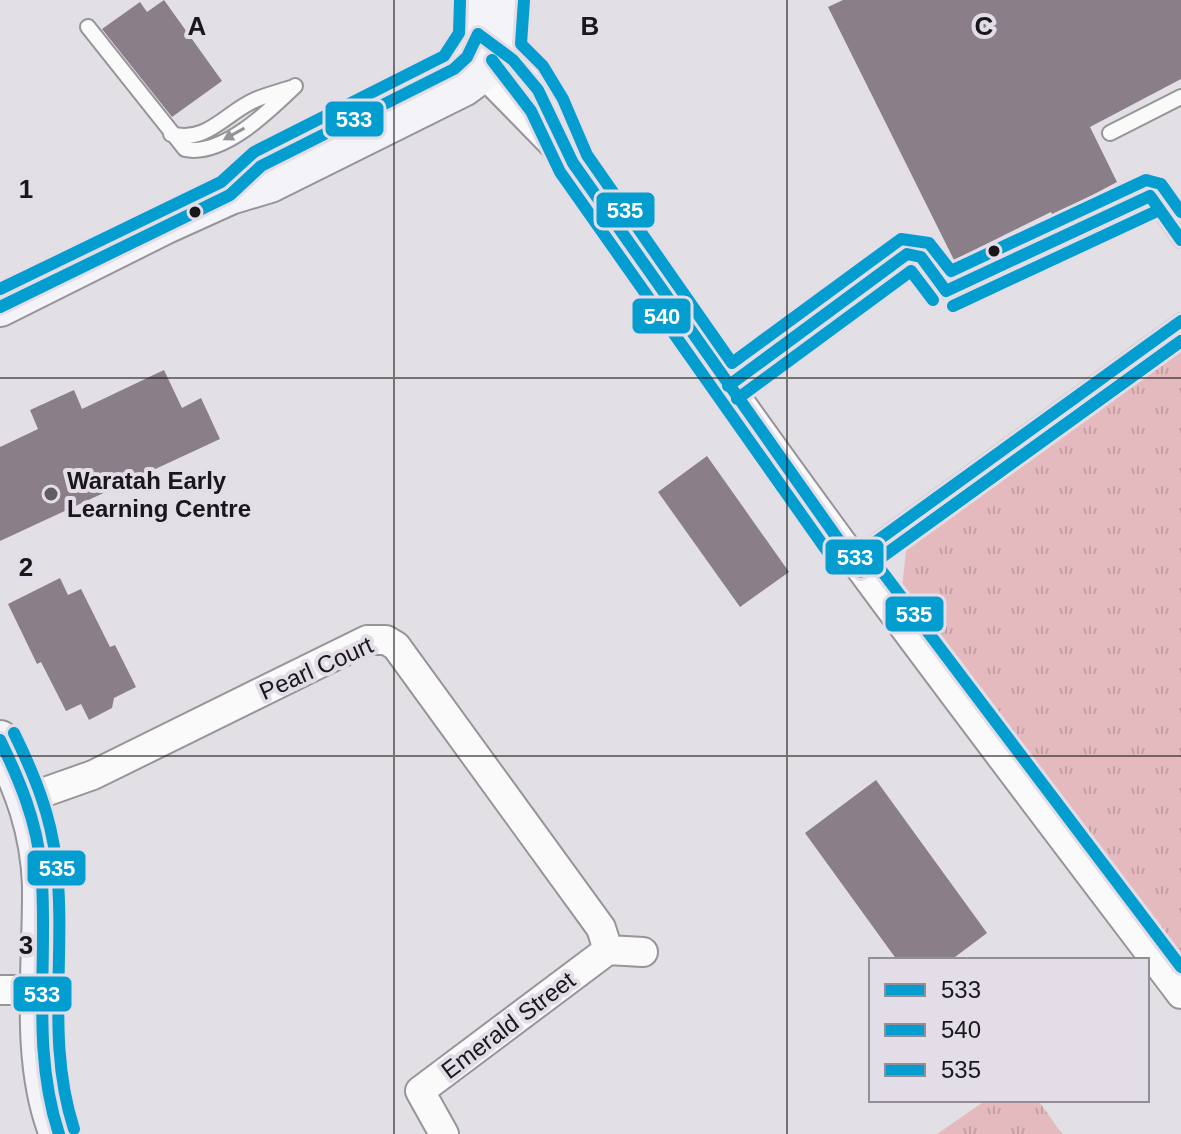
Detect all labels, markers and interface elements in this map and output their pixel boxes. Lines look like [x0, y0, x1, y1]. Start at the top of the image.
text: A [188, 11, 207, 41]
text: B [581, 11, 599, 41]
text: C [975, 11, 994, 41]
line badge: 533 [324, 100, 385, 138]
text: 533 [336, 107, 372, 132]
one-way arrow [223, 127, 245, 141]
text: 1 [19, 174, 33, 204]
line badge: 535 [595, 191, 656, 229]
text: 535 [607, 198, 643, 223]
unlabelled marker [187, 204, 203, 220]
unlabelled marker [986, 243, 1002, 259]
line badge: 540 [631, 297, 692, 335]
text: 540 [644, 304, 680, 329]
place label: Waratah Early Learning Centre [67, 467, 251, 522]
marker: Waratah Early Learning Centre [42, 485, 60, 503]
line badge: 533 [824, 538, 885, 576]
text: 533 [837, 545, 873, 570]
text: 2 [19, 552, 33, 582]
line badge: 535 [884, 595, 945, 633]
text: 535 [896, 602, 932, 627]
street label: Pearl Court [255, 631, 377, 705]
line badge: 535 [26, 849, 87, 887]
text: 535 [39, 856, 75, 881]
text: 3 [19, 930, 33, 960]
legend [869, 958, 1149, 1102]
street label: Emerald Street [436, 966, 580, 1084]
line badge: 533 [12, 975, 73, 1013]
text: 533 [941, 976, 981, 1003]
text: 533 [24, 982, 60, 1007]
text: 540 [941, 1016, 981, 1043]
text: 535 [941, 1056, 981, 1083]

